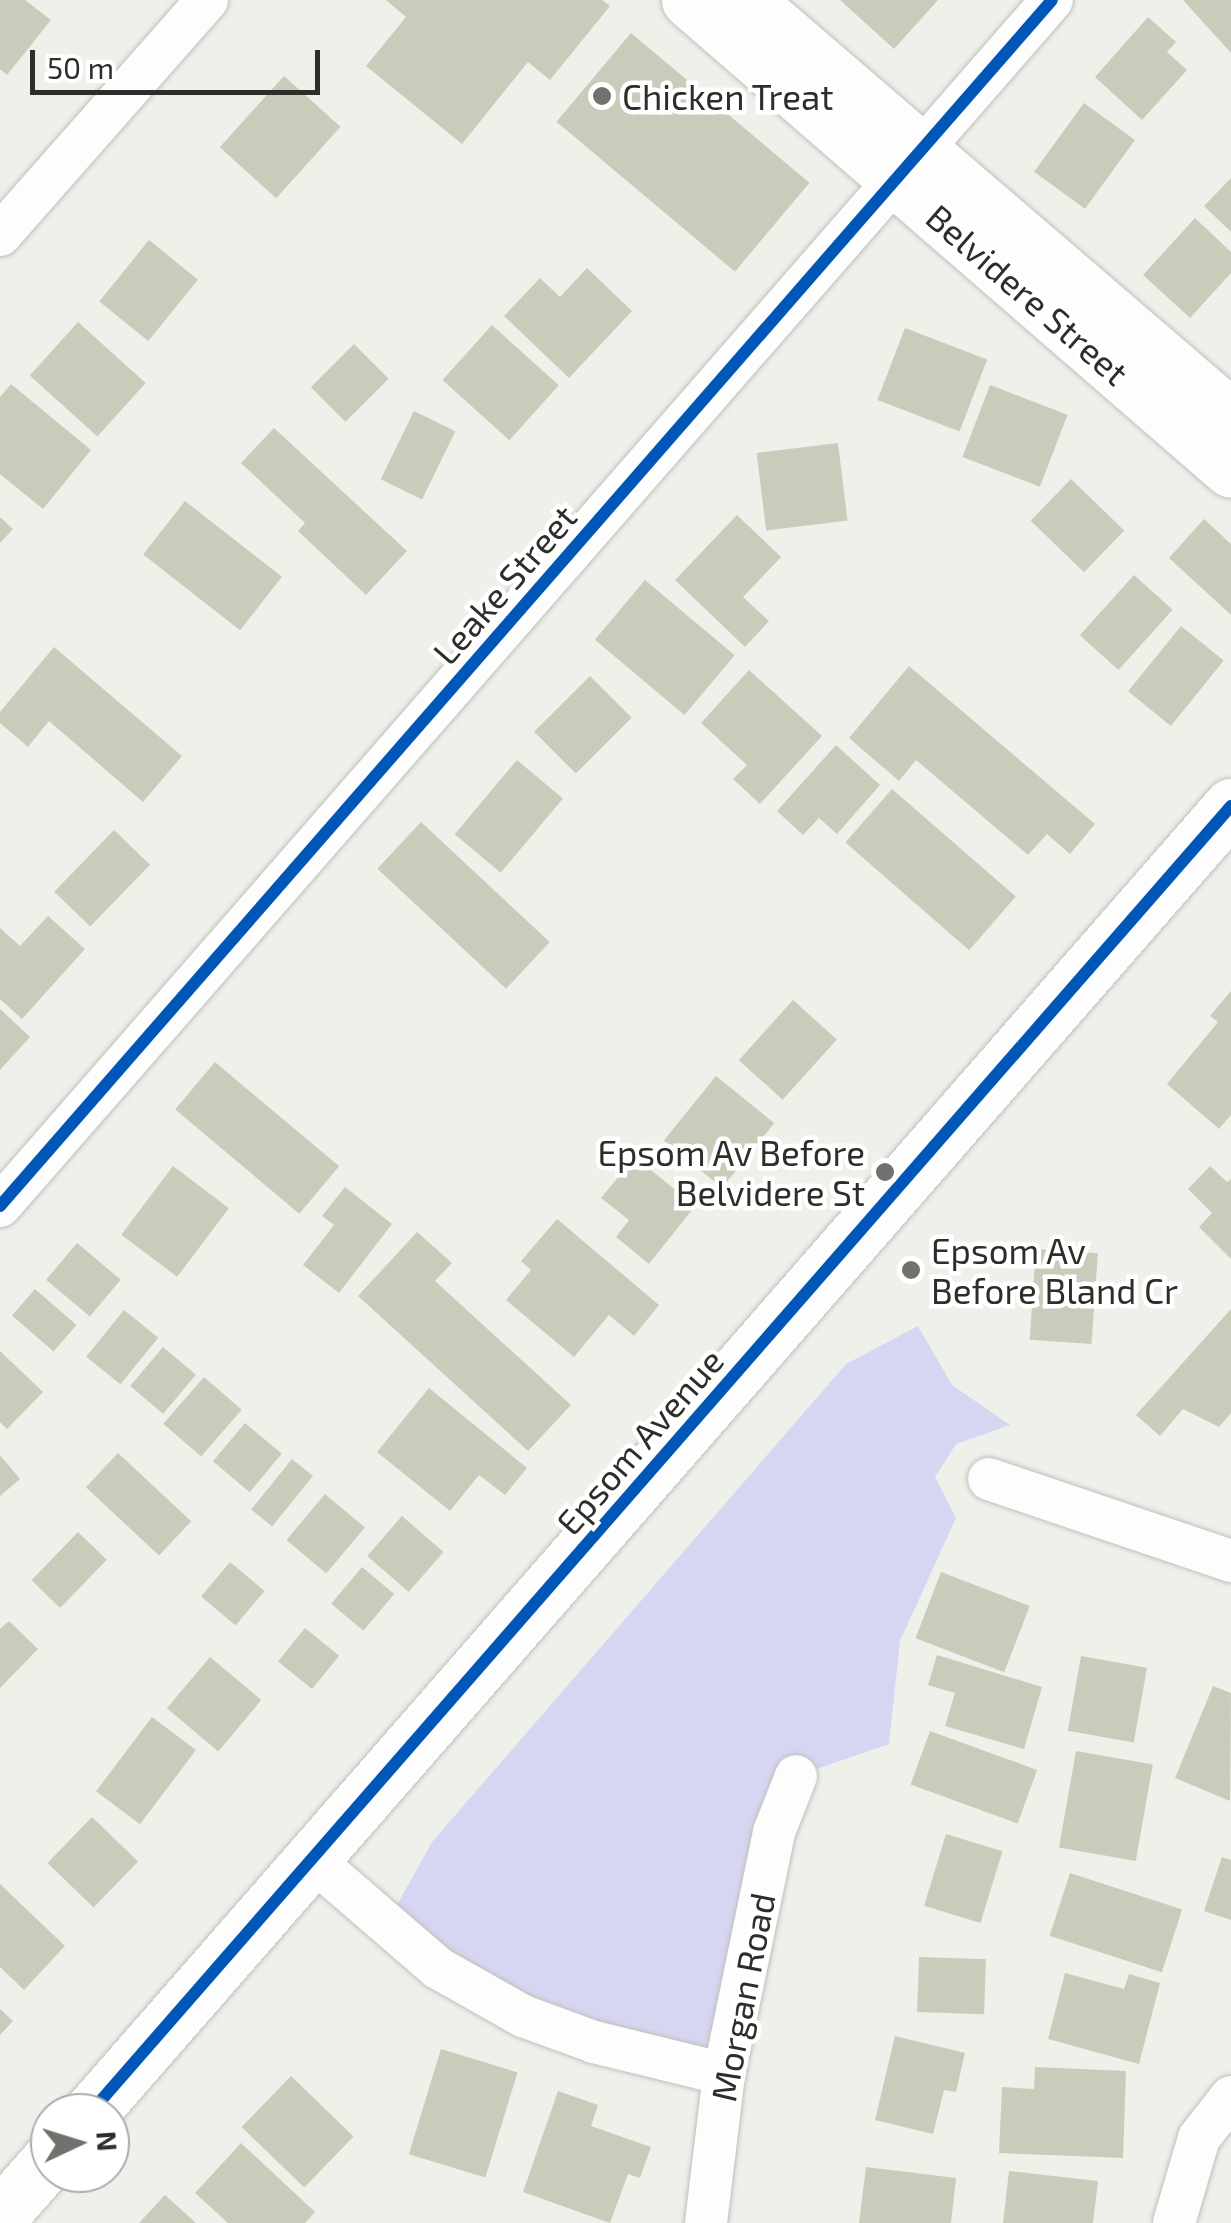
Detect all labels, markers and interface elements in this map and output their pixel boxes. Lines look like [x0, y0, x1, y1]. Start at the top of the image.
scale bar [35, 30, 325, 92]
text: 50 m [47, 49, 114, 85]
place label: Chicken Treat [622, 75, 834, 117]
marker: Chicken Treat [591, 85, 613, 107]
street label: Belvidere Street [919, 195, 1137, 393]
street label: Leake Street [424, 496, 584, 672]
place label: Epsom Av Before Belvidere St [596, 1131, 865, 1213]
marker: Epsom Av Before Belvidere St [874, 1161, 896, 1183]
place label: Epsom Av Before Bland Cr [931, 1229, 1178, 1311]
marker: Epsom Av Before Bland Cr [900, 1259, 922, 1281]
street label: Epsom Avenue [547, 1339, 731, 1543]
street label: Morgan Road [701, 1889, 783, 2105]
north arrow [30, 2093, 130, 2193]
text: N [90, 2130, 126, 2152]

